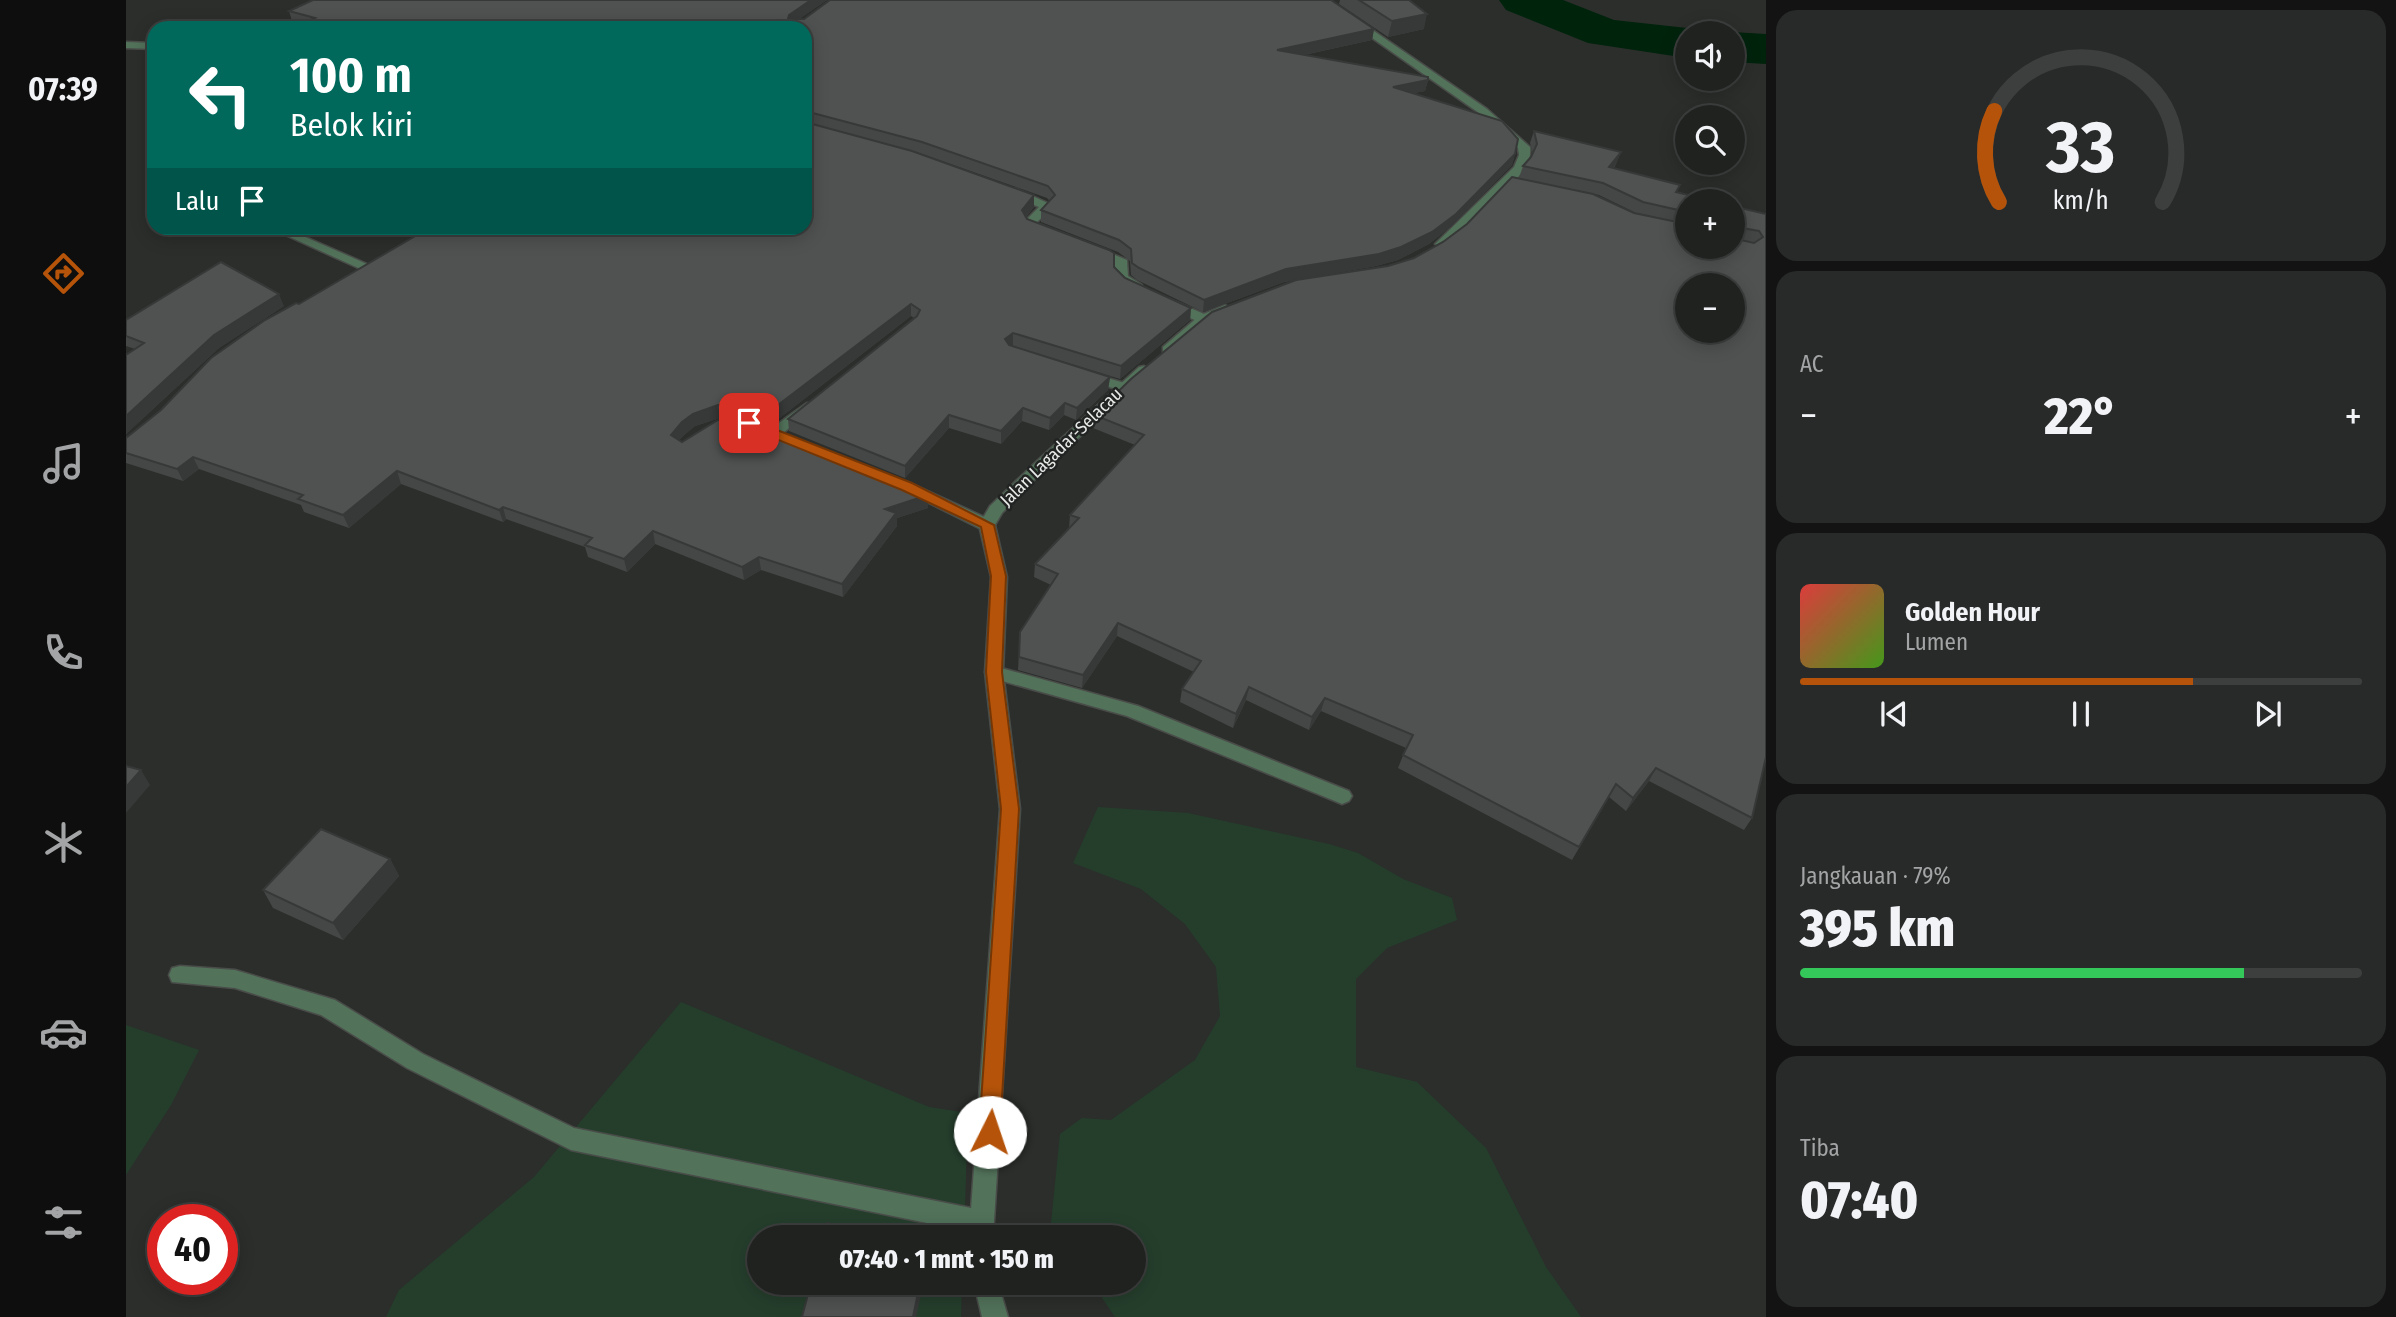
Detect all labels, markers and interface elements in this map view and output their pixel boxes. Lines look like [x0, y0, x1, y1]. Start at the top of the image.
map controls [1675, 21, 1745, 343]
button: sound [1675, 21, 1745, 91]
text: 100 m [290, 46, 412, 105]
icon: left [175, 49, 266, 140]
text: 07:39 [28, 70, 98, 108]
text: 33 [2046, 104, 2115, 191]
button: search [1675, 105, 1745, 175]
text: Belok kiri [290, 106, 413, 144]
icon: arrive [233, 182, 271, 220]
text: Lalu [175, 186, 219, 217]
text: km/h [2053, 186, 2109, 216]
button: + [1675, 189, 1745, 259]
icon: directions [39, 249, 88, 298]
button: − [1675, 273, 1745, 343]
text: AC [1800, 350, 1824, 378]
street label: Jalan Lagadar-Selacau [995, 383, 1127, 511]
text: 22° [2044, 385, 2118, 448]
pin [719, 393, 779, 453]
text: − [1800, 393, 1817, 439]
text: + [2345, 393, 2362, 439]
icon: arrive [730, 404, 768, 442]
icon: music [39, 439, 88, 488]
text: Golden Hour [1905, 597, 2040, 628]
icon: phone [39, 628, 88, 677]
text: Lumen [1905, 628, 1968, 656]
icon: previous [1875, 695, 1913, 733]
icon: pause [2062, 695, 2100, 733]
icon: next [2249, 695, 2287, 733]
icon: climate [39, 818, 88, 867]
text: Jangkauan · 79% [1800, 862, 1951, 890]
text: 395 km [1800, 897, 1955, 960]
icon: car [39, 1008, 88, 1057]
position arrow [953, 1095, 1027, 1169]
text: Tiba [1800, 1134, 1840, 1162]
text: 07:40 [1800, 1169, 1918, 1232]
icon: filters [39, 1198, 88, 1247]
speed limit sign: 40 [147, 1204, 238, 1295]
text: 07:40 · 1 mnt · 150 m [839, 1244, 1054, 1275]

